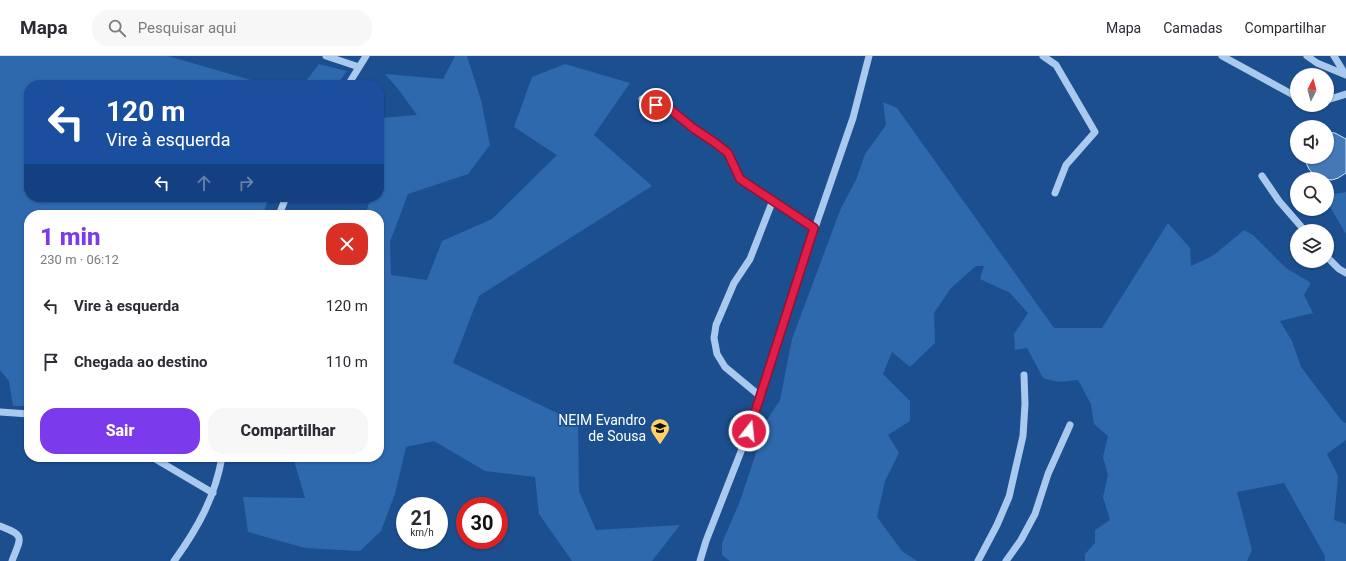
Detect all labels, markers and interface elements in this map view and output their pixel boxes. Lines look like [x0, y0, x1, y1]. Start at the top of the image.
search box [92, 10, 372, 46]
text: Mapa [20, 16, 68, 39]
icon: search [106, 17, 128, 39]
text: Pesquisar aqui [138, 19, 236, 37]
text: Mapa [1106, 20, 1141, 36]
text: Camadas [1163, 20, 1223, 36]
text: Compartilhar [1245, 20, 1326, 36]
north arrow [1290, 68, 1334, 112]
map controls [1290, 68, 1334, 268]
pin [639, 88, 673, 122]
icon: arrive [645, 94, 667, 116]
text: 120 m [106, 95, 185, 128]
icon: left [40, 96, 92, 148]
button: sound [1290, 120, 1334, 164]
text: Vire à esquerda [106, 129, 230, 150]
icon: left [151, 172, 173, 194]
icon: ahead [193, 172, 215, 194]
icon: right [235, 172, 257, 194]
button: search [1290, 172, 1334, 216]
text: 1 min [40, 223, 101, 251]
button: close [326, 223, 368, 265]
button: layers [1290, 224, 1334, 268]
text: 230 m · 06:12 [40, 252, 119, 267]
icon: left [40, 295, 62, 317]
text: Vire à esquerda [74, 297, 179, 315]
text: 120 m [326, 297, 368, 315]
icon: arrive [40, 351, 62, 373]
text: Chegada ao destino [74, 353, 208, 371]
text: 110 m [326, 353, 368, 371]
button: Sair [40, 408, 200, 454]
button: Compartilhar [208, 408, 368, 454]
position arrow [728, 410, 770, 452]
place label: NEIM Evandro de Sousa [558, 412, 646, 444]
school or university icon: NEIM Evandro de Sousa [649, 417, 671, 445]
speed limit sign: 30 [456, 497, 508, 549]
text: 21 [411, 506, 433, 530]
text: km/h [410, 527, 434, 538]

